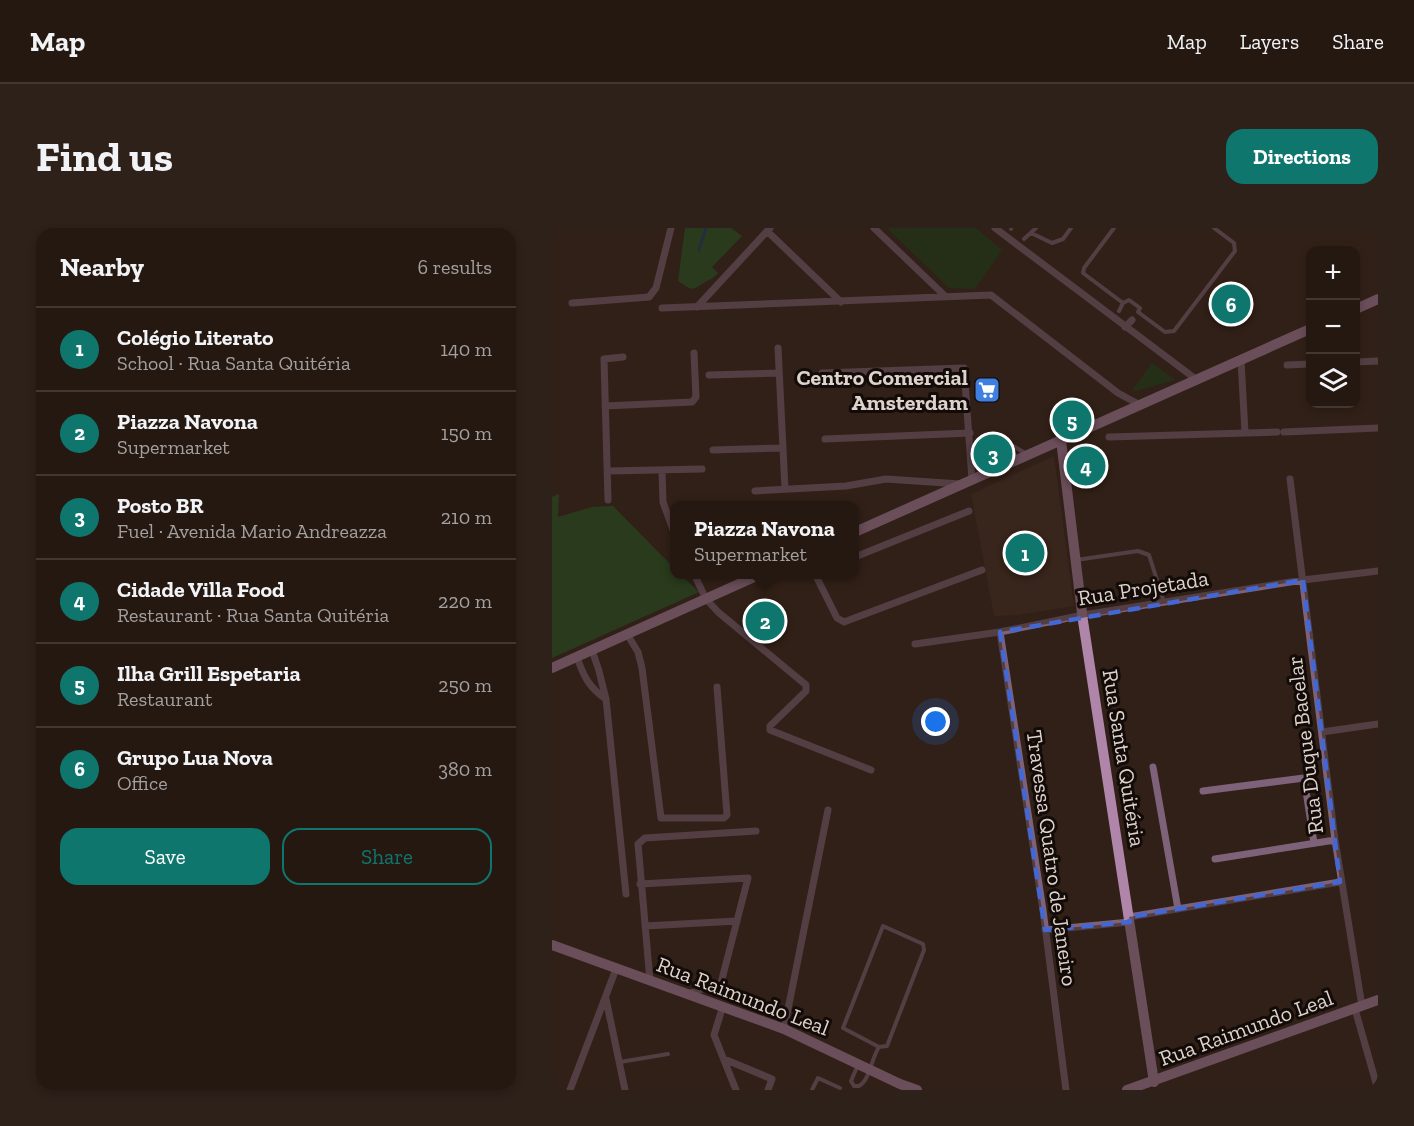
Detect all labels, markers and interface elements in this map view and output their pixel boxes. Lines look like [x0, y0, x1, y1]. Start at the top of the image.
text: Map [30, 25, 85, 58]
text: Map [1167, 29, 1207, 54]
text: Layers [1240, 29, 1299, 54]
text: Share [1332, 29, 1384, 54]
button: Directions [1226, 129, 1378, 184]
text: Find us [36, 131, 173, 182]
map controls [1306, 246, 1360, 408]
button: + [1306, 246, 1360, 300]
text: Nearby [60, 251, 144, 283]
text: 6 results [418, 255, 492, 279]
pin: 6 [1212, 282, 1250, 326]
button: − [1306, 300, 1360, 354]
text: Colégio Literato [117, 324, 274, 351]
text: 1 [75, 337, 84, 361]
text: 140 m [440, 337, 492, 361]
text: School · Rua Santa Quitéria [117, 351, 351, 375]
button: layers [1306, 354, 1360, 408]
place label: Centro Comercial Amsterdam [796, 364, 969, 416]
supermarket icon: Centro Comercial Amsterdam [972, 375, 1002, 405]
pin: 5 [1052, 398, 1092, 442]
text: Piazza Navona [117, 408, 258, 435]
text: 2 [74, 421, 85, 445]
text: 150 m [441, 421, 492, 445]
pin: 3 [974, 432, 1012, 476]
text: Supermarket [117, 435, 230, 459]
pin: 4 [1066, 444, 1106, 488]
text: Posto BR [117, 492, 203, 519]
popup [670, 501, 859, 579]
text: 3 [74, 505, 85, 529]
text: 210 m [441, 505, 492, 529]
text: Piazza Navona [694, 515, 835, 542]
text: Fuel · Avenida Mario Andreazza [117, 519, 387, 543]
pin: 1 [1006, 530, 1044, 576]
text: Supermarket [694, 542, 807, 566]
street label: Rua Projetada [1076, 564, 1211, 612]
text: Cidade Villa Food [117, 576, 284, 603]
text: 4 [74, 589, 85, 613]
text: 220 m [438, 589, 492, 613]
pin: 2 [746, 598, 784, 644]
text: Restaurant · Rua Santa Quitéria [117, 603, 389, 627]
street label: Rua Duque Bacelar [1281, 655, 1329, 835]
text: Ilha Grill Espetaria [117, 660, 301, 687]
street label: Rua Santa Quitéria [1097, 667, 1151, 849]
text: 5 [74, 673, 85, 697]
text: 250 m [438, 673, 492, 697]
text: Restaurant [117, 687, 213, 711]
your location [921, 707, 950, 736]
street label: Travessa Quatro de Janeiro [1021, 728, 1083, 988]
text: Grupo Lua Nova [117, 744, 273, 771]
text: 6 [74, 757, 85, 781]
text: 380 m [438, 757, 492, 781]
text: Office [117, 771, 168, 795]
button: Save [60, 828, 270, 885]
button: Share [282, 828, 492, 885]
street label: Rua Raimundo Leal [653, 951, 833, 1041]
street label: Rua Raimundo Leal [1155, 984, 1337, 1072]

